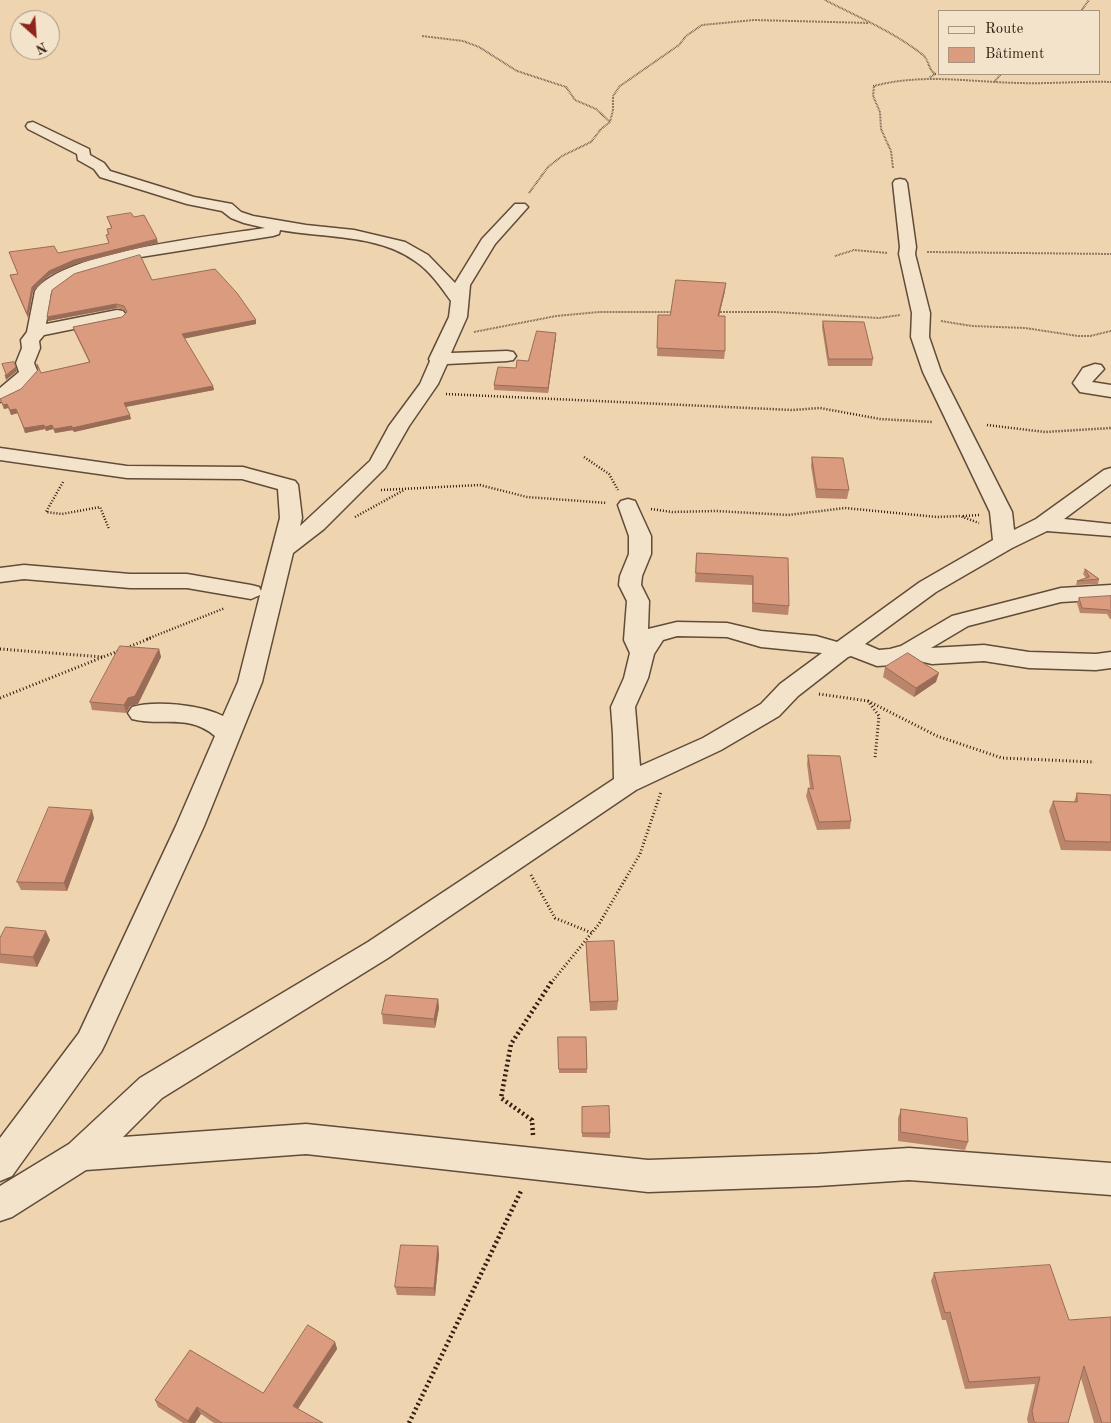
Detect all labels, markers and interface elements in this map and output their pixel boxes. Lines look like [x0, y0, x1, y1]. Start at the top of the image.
north arrow [10, 10, 60, 60]
legend [938, 10, 1101, 75]
text: Route [985, 22, 1023, 37]
text: N [33, 39, 49, 56]
text: Bâtiment [985, 47, 1044, 62]

